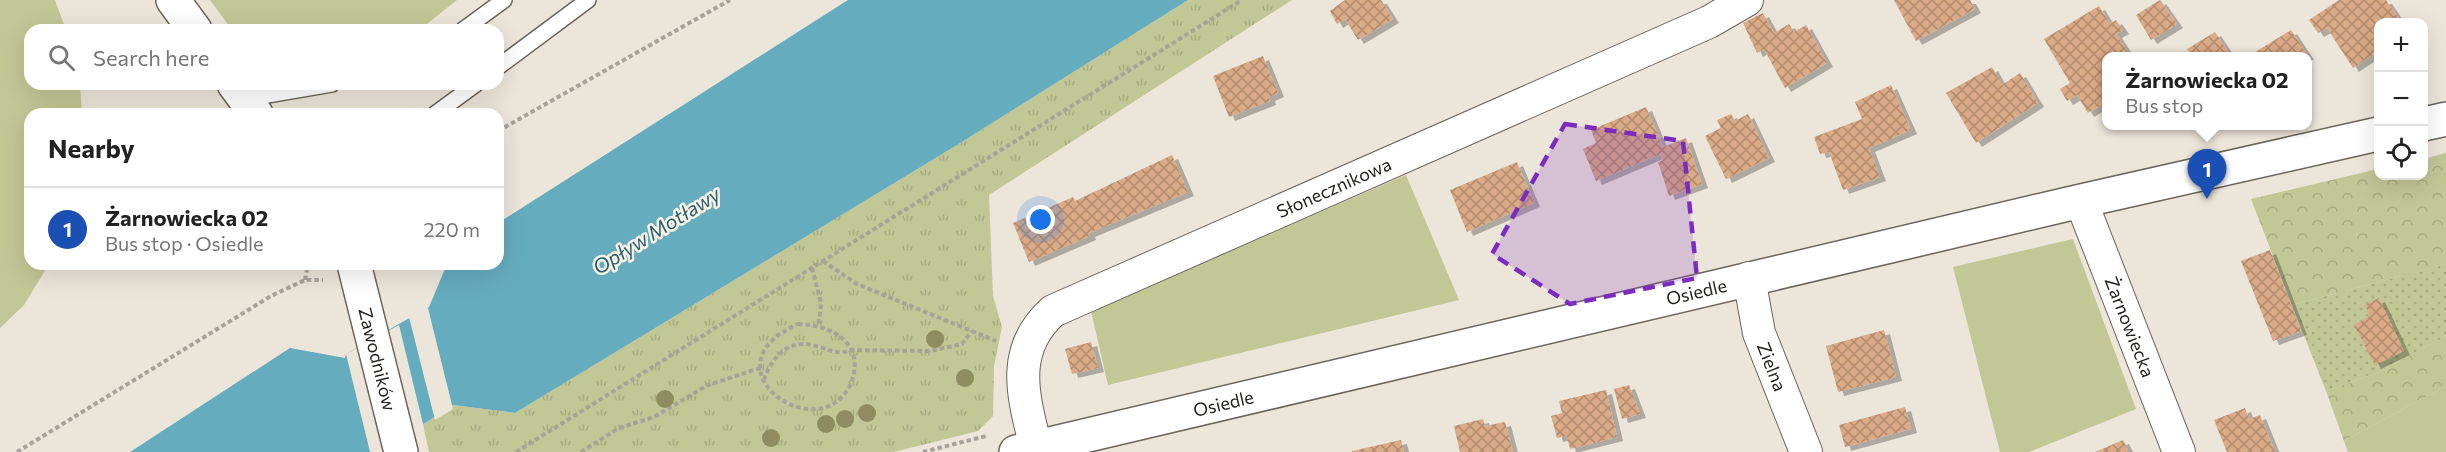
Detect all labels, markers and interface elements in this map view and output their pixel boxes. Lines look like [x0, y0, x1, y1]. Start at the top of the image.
map controls [2374, 18, 2428, 180]
button: + [2374, 18, 2428, 72]
search box [24, 24, 504, 90]
icon: search [45, 41, 78, 74]
text: Search here [93, 44, 209, 71]
popup [2102, 52, 2312, 130]
text: Żarnowiecka 02 [2125, 66, 2289, 93]
button: − [2374, 72, 2428, 126]
text: Bus stop [2125, 93, 2203, 117]
button: locate [2374, 126, 2428, 180]
text: Nearby [48, 132, 135, 163]
pin: 1 [2188, 150, 2226, 199]
street label: Słonecznikowa [1273, 152, 1394, 222]
water label: Opływ Motławy [588, 181, 725, 279]
text: Żarnowiecka 02 [105, 204, 268, 231]
your location [1026, 205, 1055, 234]
text: 1 [63, 217, 72, 241]
text: 220 m [424, 217, 480, 241]
text: Bus stop · Osiedle [105, 231, 264, 255]
street label: Żarnowiecka [2101, 273, 2160, 380]
street label: Osiedle [1664, 274, 1729, 309]
street label: Zawodników [354, 305, 401, 413]
street label: Zielna [1753, 339, 1792, 394]
street label: Osiedle [1191, 385, 1256, 421]

